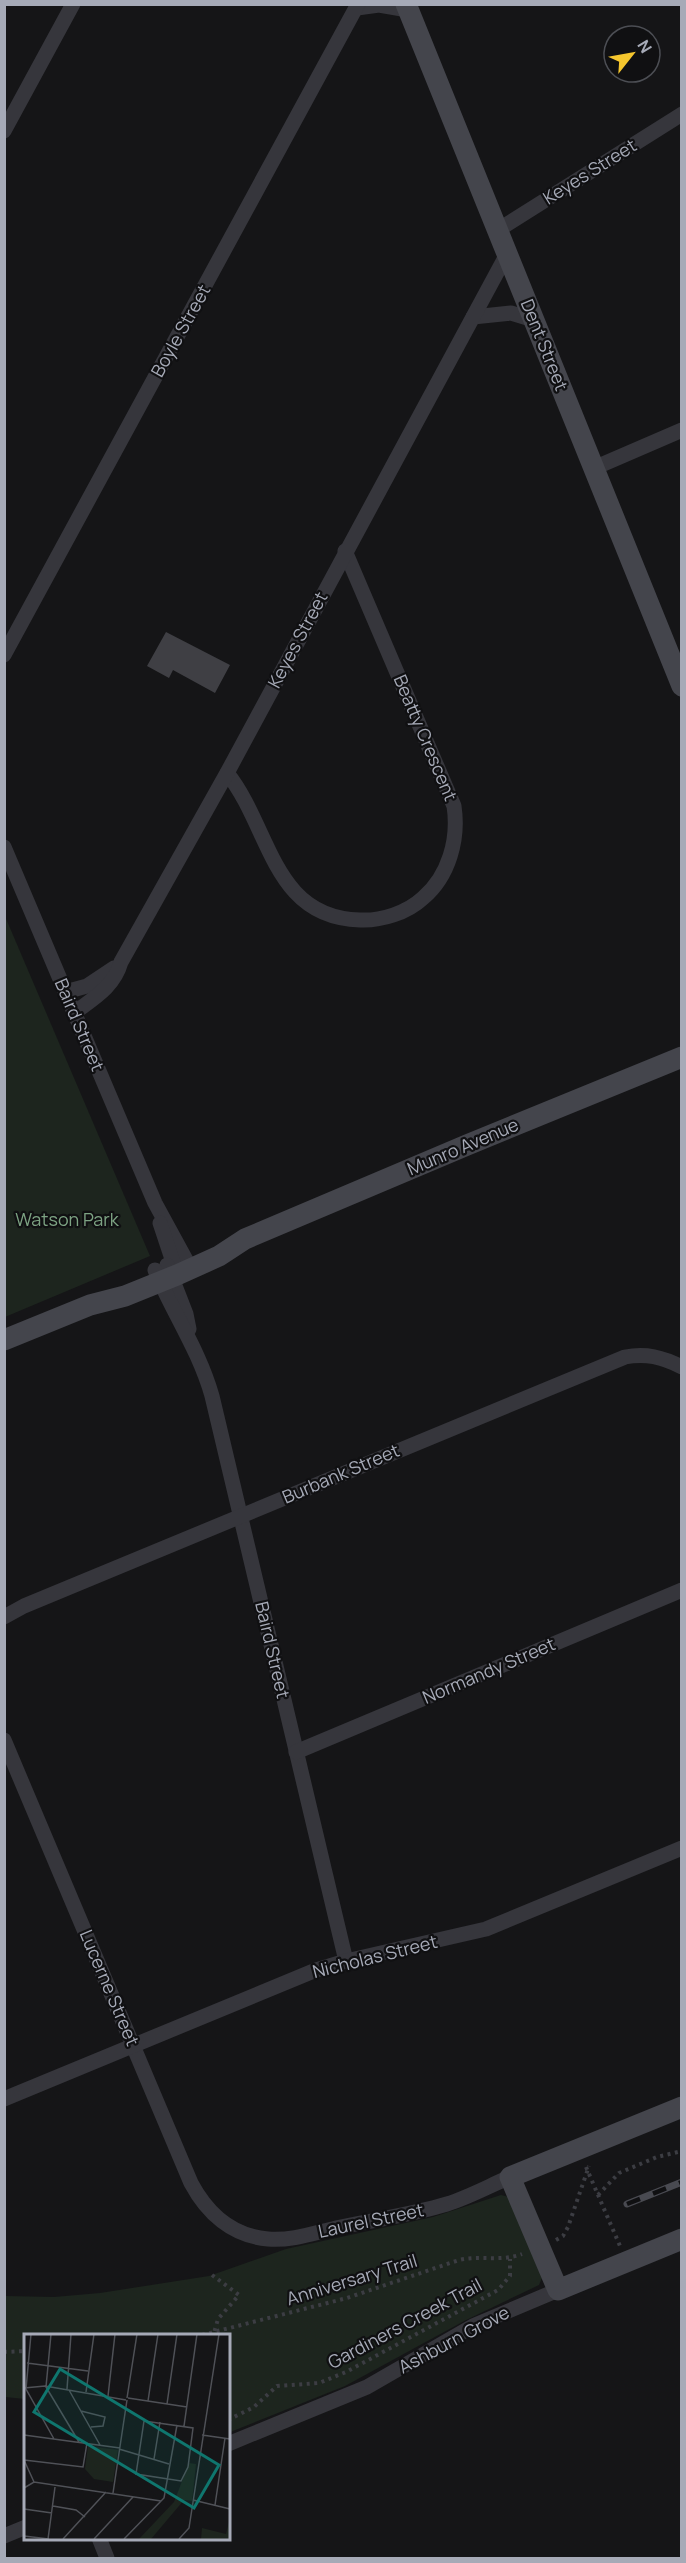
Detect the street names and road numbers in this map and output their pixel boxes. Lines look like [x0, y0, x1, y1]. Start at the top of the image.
street label: Keyes Street [538, 133, 641, 209]
street label: Boyle Street [145, 280, 215, 381]
street label: Dent Street [516, 295, 574, 394]
street label: Keyes Street [262, 587, 333, 692]
street label: Beatty Crescent [389, 671, 463, 804]
street label: Baird Street [50, 974, 110, 1075]
street label: Munro Avenue [403, 1112, 522, 1180]
street label: Burbank Street [278, 1438, 403, 1509]
street label: Baird Street [250, 1599, 296, 1701]
street label: Normandy Street [419, 1631, 559, 1709]
street label: Lucerne Street [75, 1926, 145, 2049]
street label: Nicholas Street [310, 1929, 440, 1983]
street label: Laurel Street [316, 2197, 426, 2243]
street label: Anniversary Trail [283, 2248, 420, 2310]
street label: Gardiners Creek Trail [323, 2272, 486, 2374]
street label: Ashburn Grove [394, 2300, 513, 2378]

